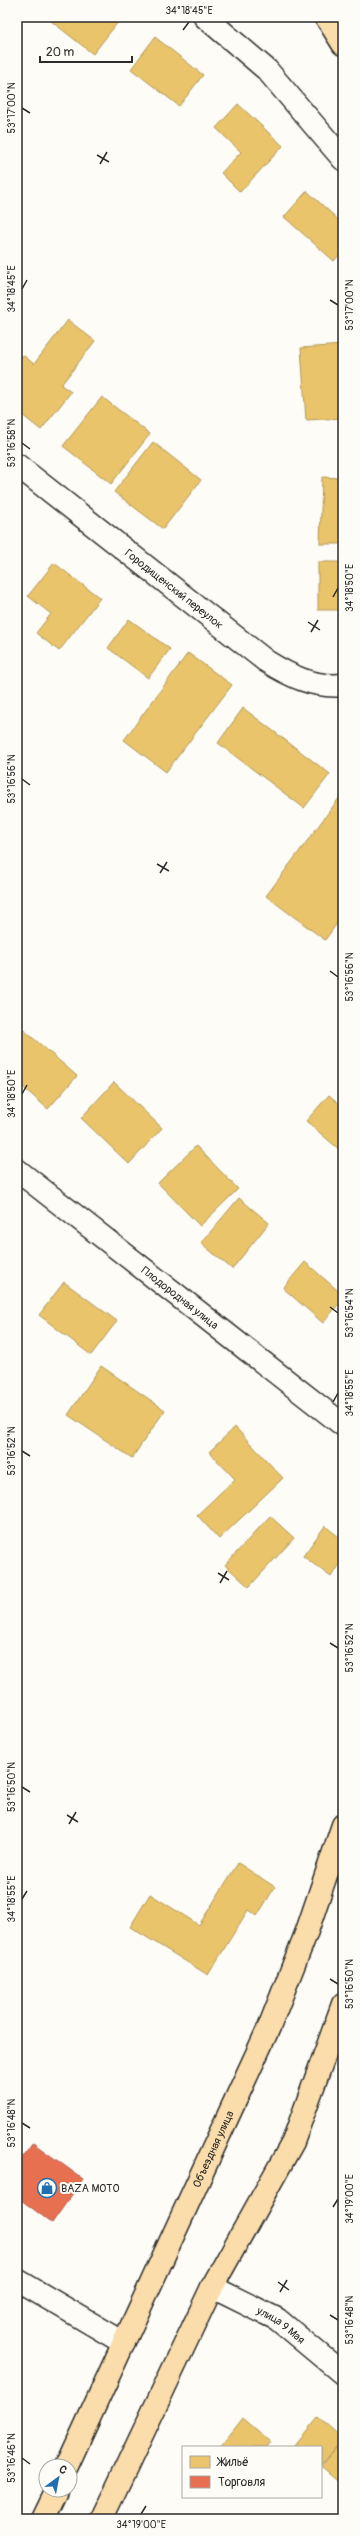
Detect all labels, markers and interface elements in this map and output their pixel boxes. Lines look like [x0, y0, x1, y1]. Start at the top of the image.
text: 34°18'45"E [165, 5, 213, 17]
scale bar [40, 38, 132, 64]
text: 20 m [46, 45, 75, 60]
text: 53°17'00"N [6, 82, 18, 134]
text: 34°18'45"E [6, 265, 18, 313]
text: 53°17'00"N [344, 279, 356, 331]
text: 53°16'58"N [6, 419, 18, 467]
street label: Городищенский переулок [122, 546, 226, 632]
text: 34°18'50"E [344, 564, 356, 612]
text: 53°16'56"N [6, 754, 18, 804]
text: 53°16'56"N [344, 952, 356, 1002]
text: 34°18'50"E [6, 1070, 18, 1118]
street label: Плодородная улица [139, 1264, 221, 1332]
text: 53°16'54"N [344, 1288, 356, 1338]
text: 34°18'55"E [344, 1370, 356, 1416]
text: 53°16'52"N [6, 1426, 18, 1475]
text: 53°16'52"N [344, 1623, 356, 1672]
text: 53°16'50"N [6, 1762, 18, 1812]
text: 34°18'55"E [6, 1876, 18, 1922]
text: 53°16'50"N [344, 1959, 356, 2009]
text: 53°16'48"N [6, 2098, 18, 2147]
street label: Объездная улица [190, 2109, 237, 2190]
text: 34°19'00"E [344, 2174, 356, 2224]
shop icon: BAZA MOTO [36, 2177, 58, 2199]
place label: BAZA MOTO [61, 2182, 119, 2195]
text: 53°16'48"N [344, 2295, 356, 2344]
street label: улица 9 Мая [254, 2304, 307, 2347]
text: 53°16'46"N [6, 2433, 18, 2483]
legend [182, 2446, 322, 2498]
text: Жильё [216, 2455, 249, 2470]
north arrow [38, 2458, 78, 2498]
text: С [57, 2463, 70, 2477]
text: Торговля [218, 2475, 266, 2490]
text: 34°19'00"E [116, 2519, 166, 2531]

